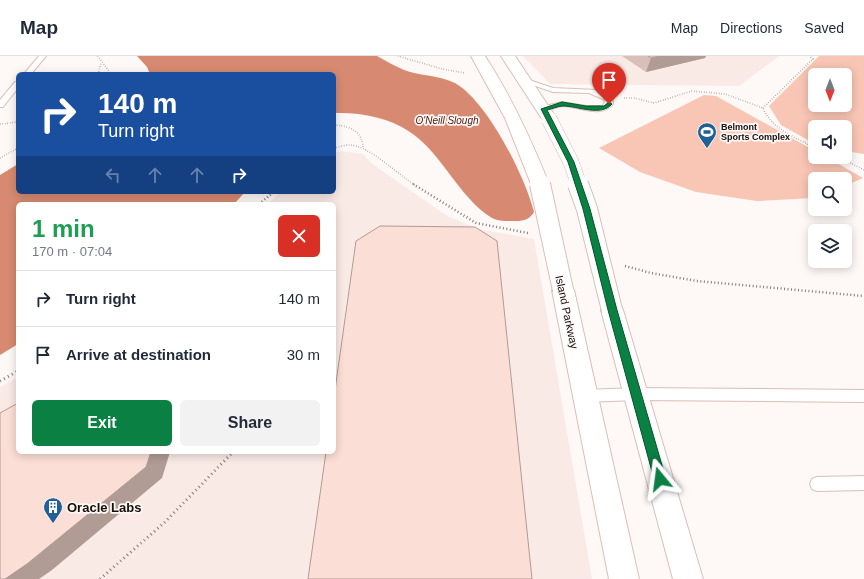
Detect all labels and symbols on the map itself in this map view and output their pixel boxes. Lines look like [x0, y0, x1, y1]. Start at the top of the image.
pin [592, 63, 626, 104]
north arrow [808, 68, 852, 112]
water label: O'Neill Slough [415, 115, 479, 126]
sports icon: Belmont Sports Complex [696, 121, 718, 149]
place label: Belmont Sports Complex [721, 122, 790, 142]
street label: Island Parkway [553, 274, 581, 350]
position arrow [639, 458, 681, 500]
building icon: Oracle Labs [42, 496, 64, 524]
place label: Oracle Labs [67, 500, 141, 515]

